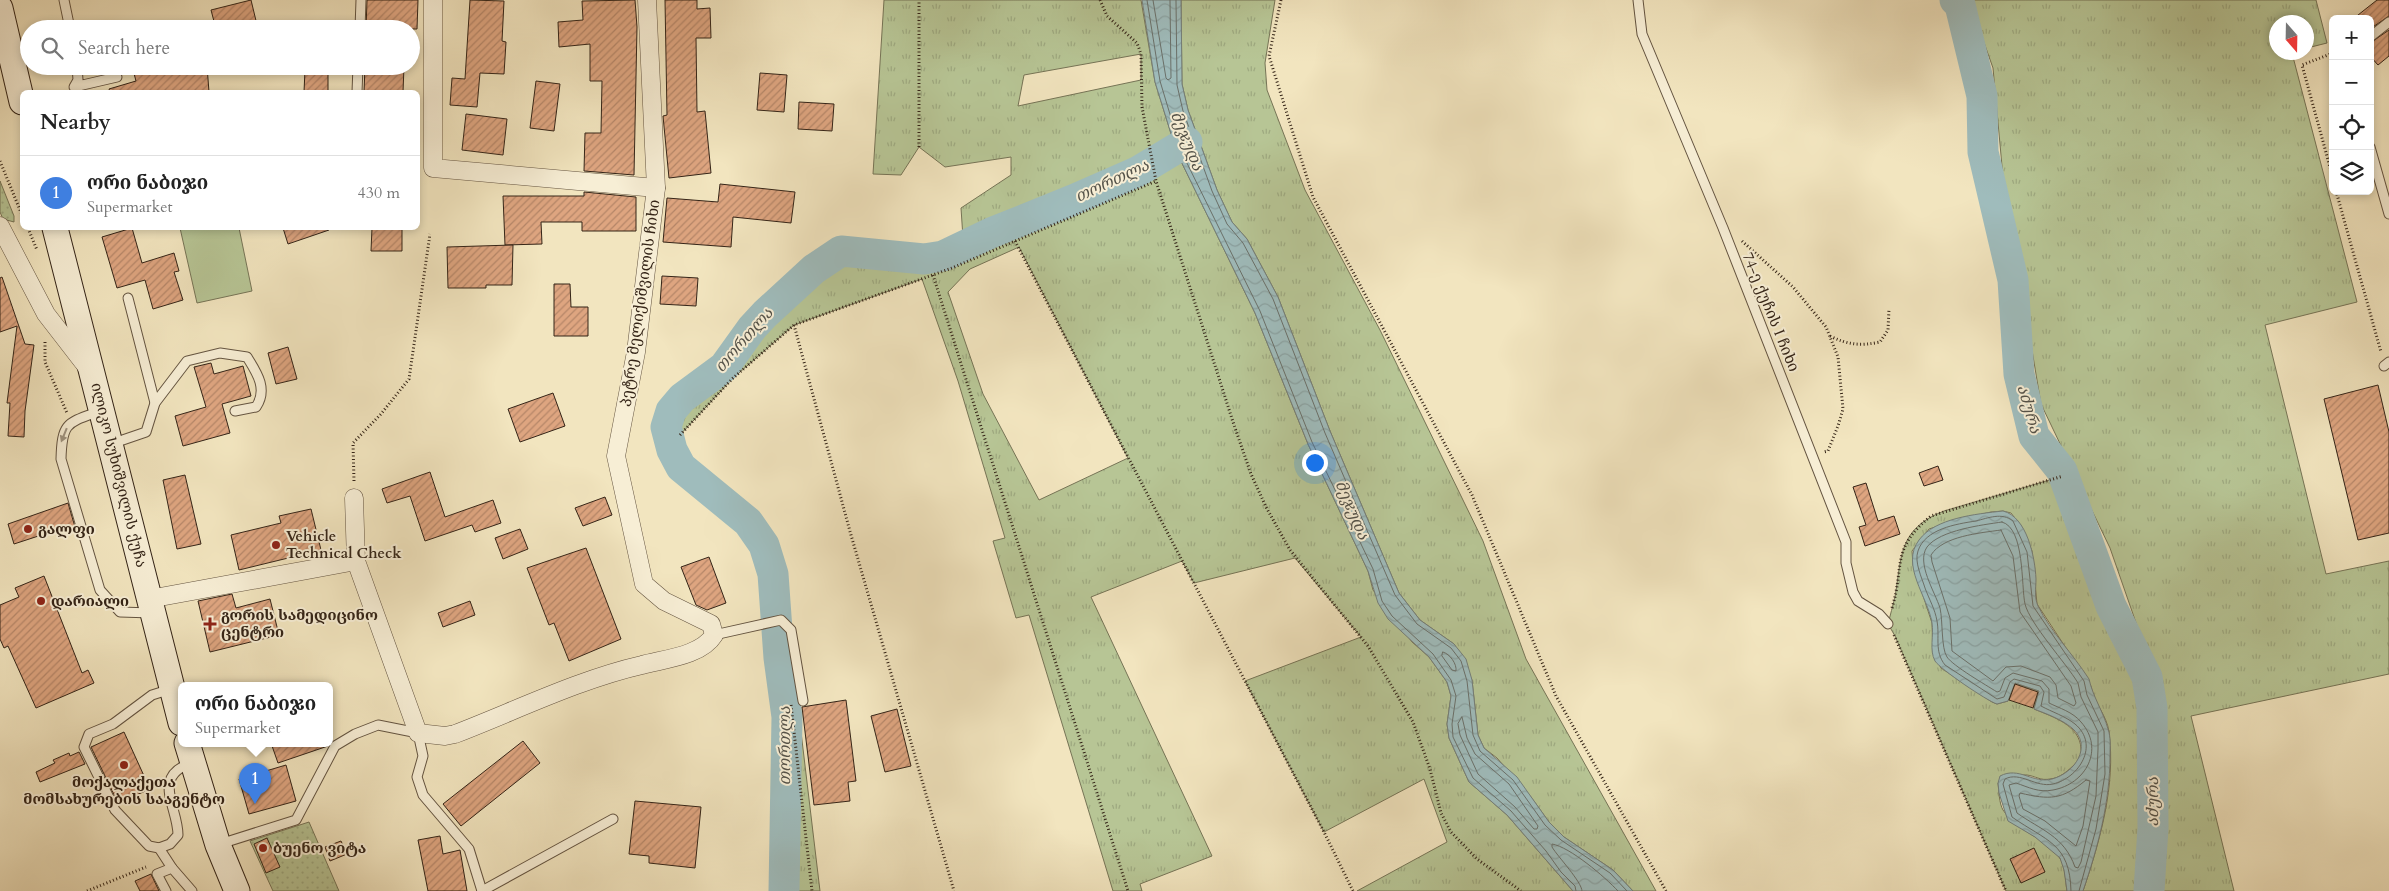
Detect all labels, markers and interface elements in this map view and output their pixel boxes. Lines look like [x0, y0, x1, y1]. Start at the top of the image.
north arrow [2269, 15, 2314, 60]
map controls [2329, 15, 2374, 195]
button: + [2329, 15, 2374, 60]
search box [20, 20, 420, 75]
icon: search [38, 34, 66, 62]
text: Search here [78, 35, 170, 61]
button: − [2329, 60, 2374, 105]
button: locate [2329, 105, 2374, 150]
text: Nearby [40, 108, 111, 137]
water label: მეჯუდა [1165, 108, 1209, 174]
button: layers [2329, 150, 2374, 195]
water label: თორთლა [1071, 154, 1153, 208]
text: ორი ნაბიჯი [87, 170, 208, 196]
text: 1 [52, 182, 60, 204]
text: 430 m [358, 182, 400, 204]
text: Supermarket [87, 196, 173, 218]
street label: პეტრე მელიქიშვილის ჩიხი [616, 198, 664, 408]
street label: 74-ე ქუჩის I ჩიხი [1738, 249, 1804, 375]
water label: თორთლა [710, 303, 779, 377]
street label: ილიკო სუხიშვილის ქუჩა [86, 381, 152, 569]
water label: აძურა [2012, 382, 2047, 436]
one-way arrow [60, 428, 68, 442]
your location [1302, 450, 1328, 476]
water label: მეჯუდა [1330, 477, 1374, 543]
place label: გალფი [38, 519, 95, 539]
marker: გალფი [22, 523, 34, 535]
place label: Vehicle Technical Check [286, 526, 402, 563]
marker: Vehicle Technical Check [270, 539, 282, 551]
place label: დარიალი [51, 591, 129, 611]
marker: დარიალი [35, 595, 47, 607]
place label: გორის სამედიცინო ცენტრი [221, 605, 378, 642]
marker: გორის სამედიცინო ცენტრი [203, 617, 217, 631]
popup [178, 682, 333, 747]
text: ორი ნაბიჯი [195, 691, 316, 717]
water label: თორთლა [774, 706, 796, 786]
text: Supermarket [195, 717, 280, 739]
marker: მოქალაქეთა მომსახურების სააგენტო [118, 759, 130, 771]
pin: 1 [239, 763, 271, 804]
place label: მოქალაქეთა მომსახურების სააგენტო [23, 772, 225, 809]
water label: აძურა [2142, 777, 2164, 827]
place label: ბუენო ვიტა [273, 838, 366, 858]
marker: ბუენო ვიტა [257, 842, 269, 854]

